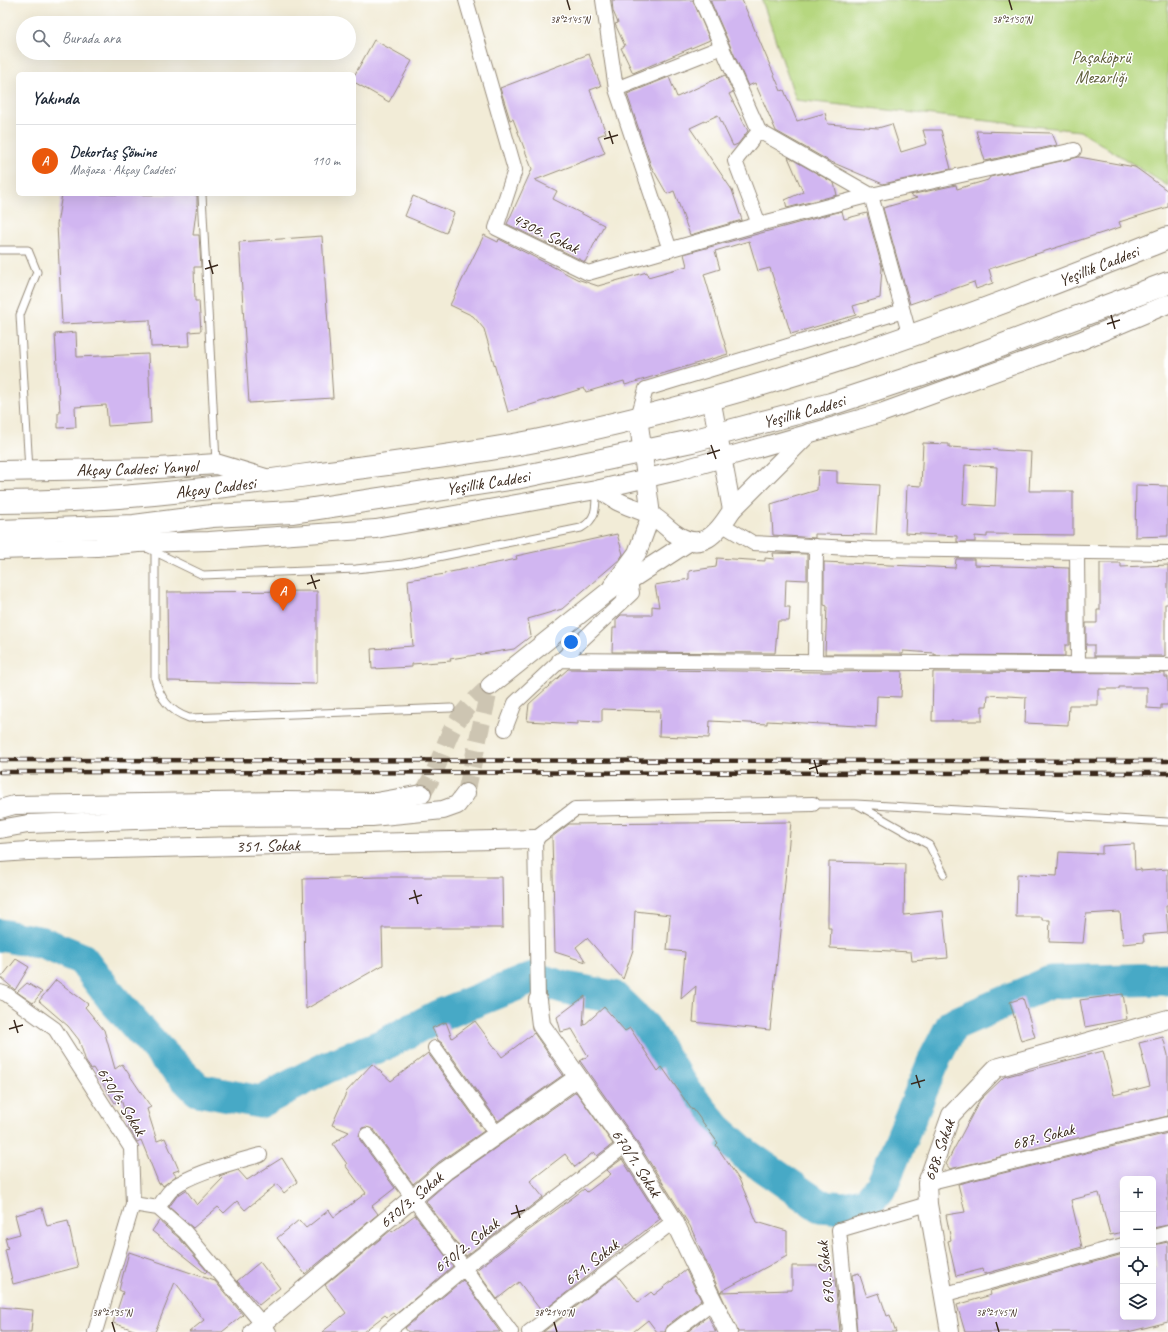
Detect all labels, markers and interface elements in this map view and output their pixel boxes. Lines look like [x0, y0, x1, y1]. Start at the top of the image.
text: 38°21'45"N [550, 13, 592, 26]
text: 38°21'50"N [992, 13, 1034, 26]
search box [16, 16, 356, 60]
icon: search [30, 27, 52, 49]
text: Burada ara [62, 29, 120, 48]
park label: Paşaköprü Mezarlığı [1072, 47, 1132, 88]
text: Yakında [32, 88, 79, 109]
text: Dekortaş Şömine [70, 143, 156, 162]
text: A [42, 153, 48, 169]
text: 110 m [312, 153, 340, 169]
text: Mağaza · Akçay Caddesi [70, 162, 175, 178]
street label: 4306. Sokak [509, 208, 584, 259]
street label: Yeşillik Caddesi [1056, 240, 1143, 291]
street label: Yeşillik Caddesi [761, 390, 850, 433]
street label: Akçay Caddesi Yanyol [76, 455, 201, 481]
street label: Yeşillik Caddesi [445, 465, 533, 500]
street label: Akçay Caddesi [174, 472, 259, 503]
pin: A [270, 578, 296, 611]
your location [561, 632, 581, 652]
street label: 351. Sokak [236, 835, 302, 857]
street label: 670/6. Sokak [92, 1063, 152, 1141]
street label: 688. Sokak [919, 1115, 960, 1184]
street label: 687. Sokak [1010, 1118, 1078, 1154]
street label: 670/1. Sokak [607, 1125, 667, 1203]
street label: 670/3. Sokak [375, 1166, 449, 1233]
map controls [1120, 1176, 1156, 1320]
button: + [1120, 1176, 1156, 1212]
street label: 670/2. Sokak [429, 1212, 505, 1277]
button: − [1120, 1212, 1156, 1248]
street label: 671. Sokak [560, 1233, 624, 1290]
street label: 670. Sokak [812, 1238, 839, 1306]
button: locate [1120, 1248, 1156, 1284]
button: layers [1120, 1284, 1156, 1320]
text: 38°21'35"N [92, 1306, 134, 1319]
text: 38°21'40"N [534, 1306, 576, 1319]
text: 38°21'45"N [976, 1306, 1018, 1319]

